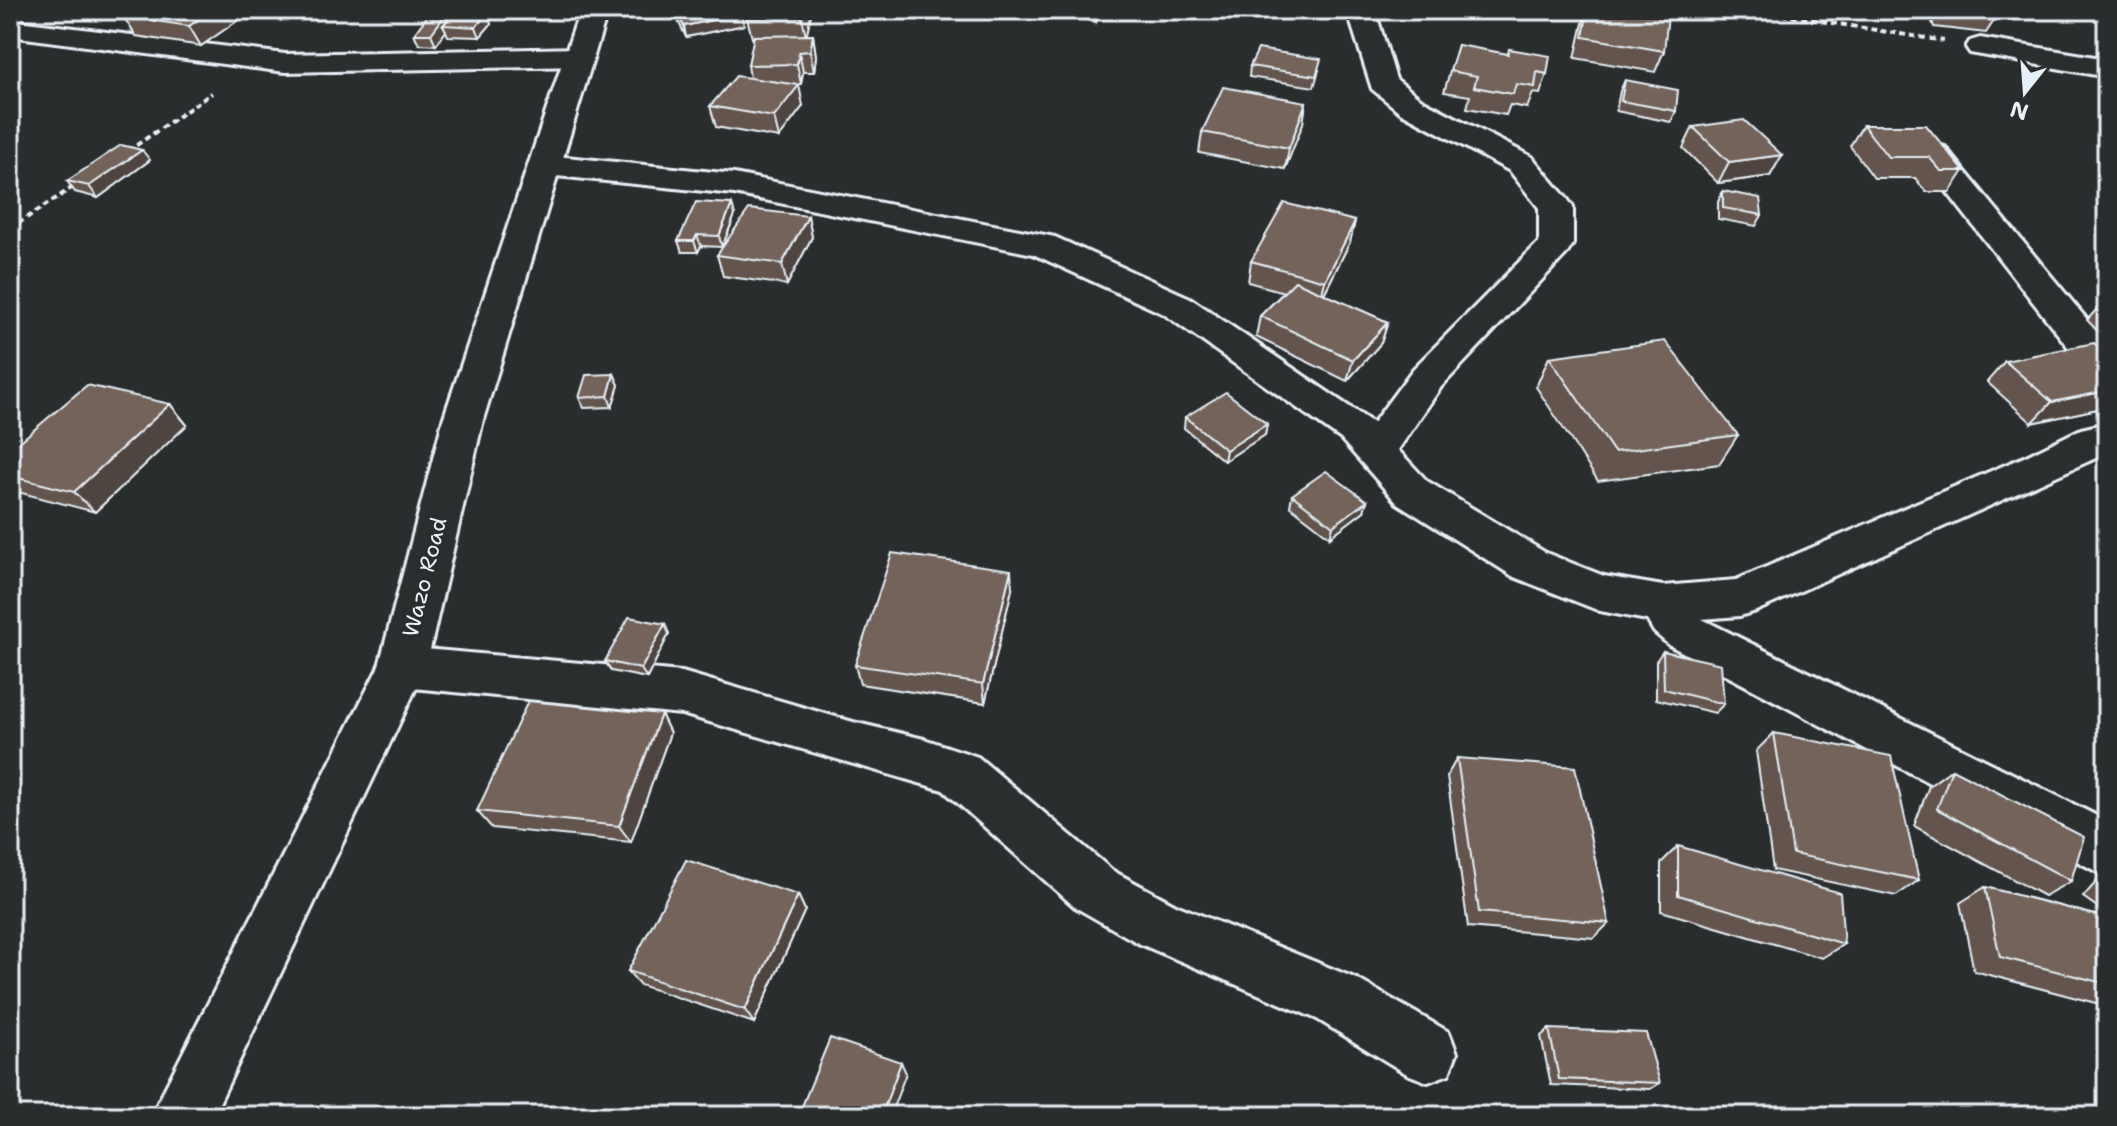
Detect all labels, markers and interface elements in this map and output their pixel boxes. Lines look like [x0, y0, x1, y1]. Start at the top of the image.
north arrow [1985, 52, 2065, 132]
text: N [2007, 94, 2032, 127]
street label: Wazo Road [396, 514, 453, 640]

